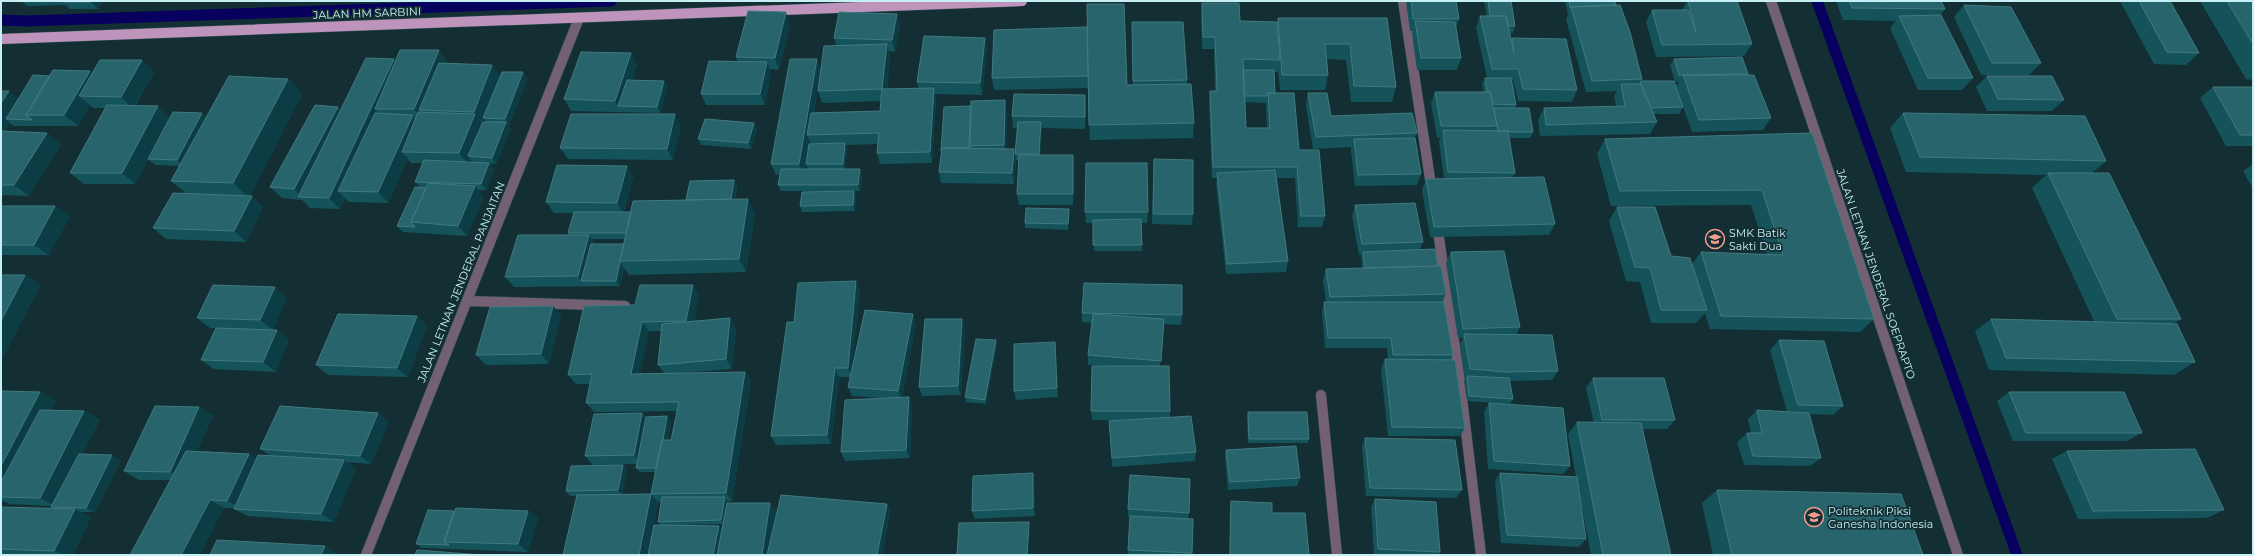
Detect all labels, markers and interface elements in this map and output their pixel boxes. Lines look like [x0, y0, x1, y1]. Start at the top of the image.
street label: JALAN HM SARBINI [312, 4, 421, 22]
street label: JALAN LETNAN JENDERAL SOEPRAPTO [1833, 166, 1919, 381]
street label: JALAN LETNAN JENDERAL PANJAITAN [414, 180, 508, 385]
place label: SMK Batik Sakti Dua [1729, 226, 1786, 253]
school or university icon: SMK Batik Sakti Dua [1704, 228, 1726, 250]
place label: Politeknik Piksi Ganesha Indonesia [1828, 504, 1933, 531]
school or university icon: Politeknik Piksi Ganesha Indonesia [1803, 506, 1825, 528]

